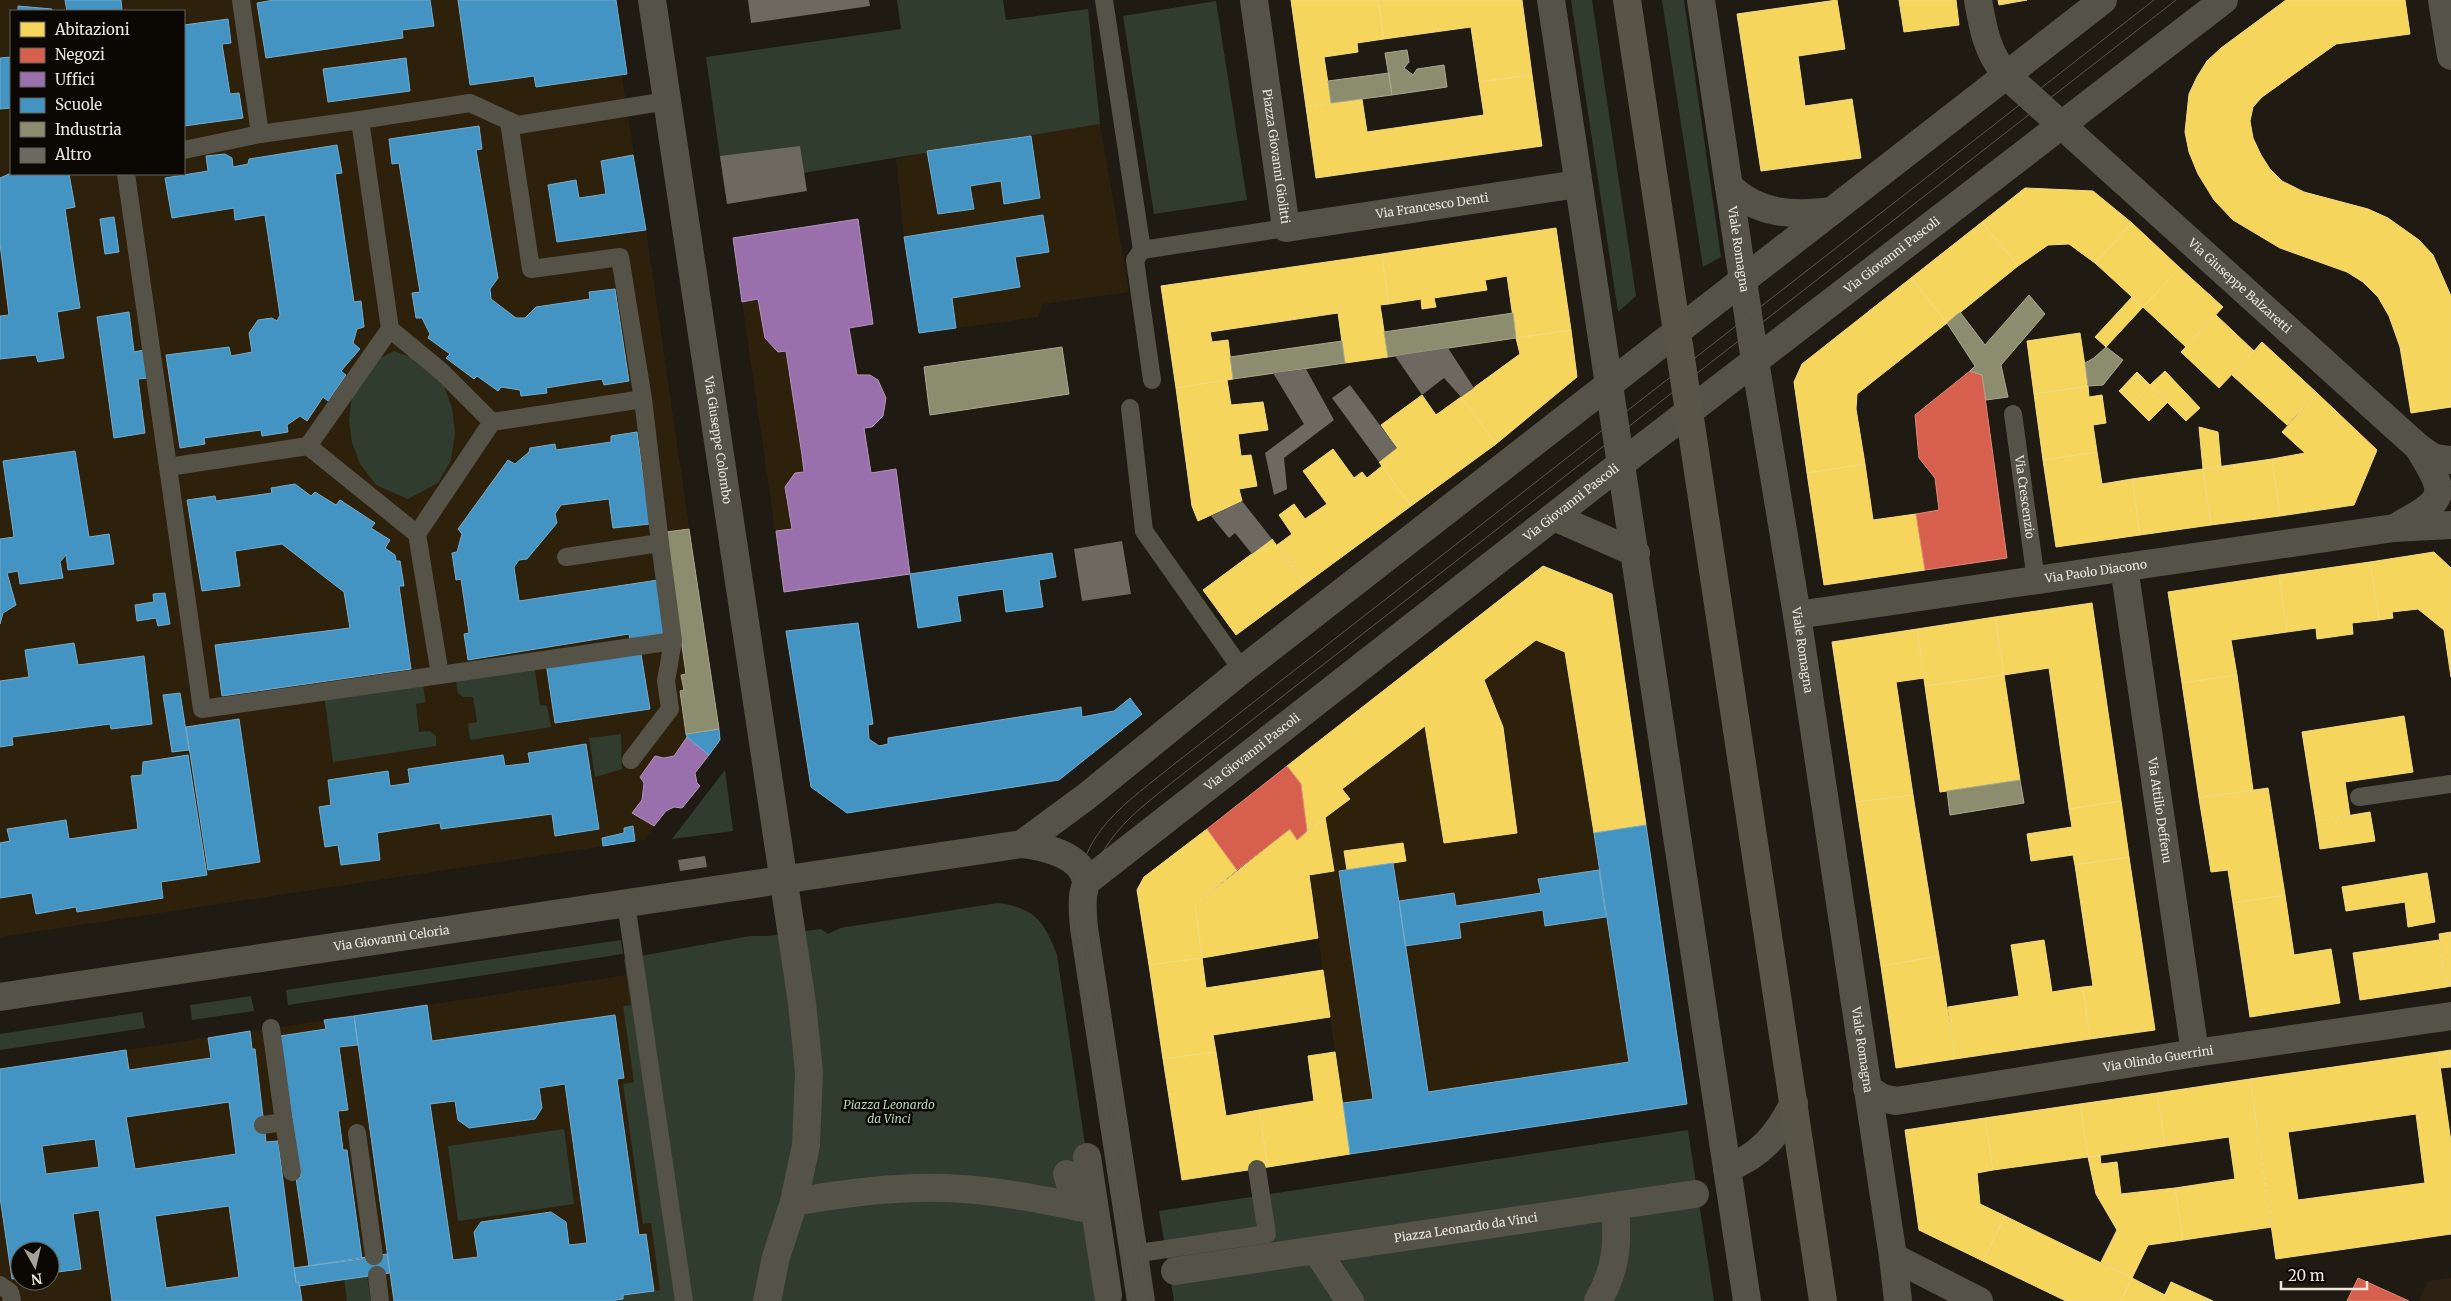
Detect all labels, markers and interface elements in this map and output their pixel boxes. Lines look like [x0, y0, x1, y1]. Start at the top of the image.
legend [10, 10, 185, 175]
text: Abitazioni [54, 20, 130, 39]
text: Negozi [55, 45, 105, 64]
text: Uffici [55, 70, 95, 89]
street label: Piazza Giovanni Giolitti [1260, 88, 1293, 225]
text: Scuole [55, 95, 102, 114]
text: Industria [55, 120, 122, 139]
text: Altro [54, 145, 91, 164]
street label: Via Francesco Denti [1374, 190, 1490, 222]
street label: Viale Romagna [1725, 204, 1753, 294]
street label: Via Giovanni Pascoli [1840, 213, 1943, 297]
street label: Via Giuseppe Balzaretti [2184, 234, 2295, 336]
street label: Via Giuseppe Colombo [701, 374, 735, 505]
street label: Via Crescenzio [2012, 454, 2038, 540]
street label: Via Giovanni Pascoli [1520, 460, 1622, 545]
street label: Via Paolo Diacono [2043, 556, 2148, 586]
street label: Viale Romagna [1789, 605, 1817, 695]
street label: Via Giovanni Pascoli [1201, 710, 1303, 794]
street label: Via Attilio Deffenu [2145, 756, 2175, 865]
street label: Via Giovanni Celoria [332, 922, 451, 954]
street label: Viale Romagna [1849, 1005, 1876, 1094]
street label: Via Olindo Guerrini [2101, 1042, 2214, 1075]
park label: Piazza Leonardo da Vinci [843, 1097, 935, 1126]
street label: Piazza Leonardo da Vinci [1393, 1209, 1539, 1245]
north arrow [10, 1241, 60, 1291]
scale bar [2281, 1258, 2367, 1290]
text: 20 m [2288, 1266, 2325, 1285]
text: N [30, 1269, 44, 1289]

